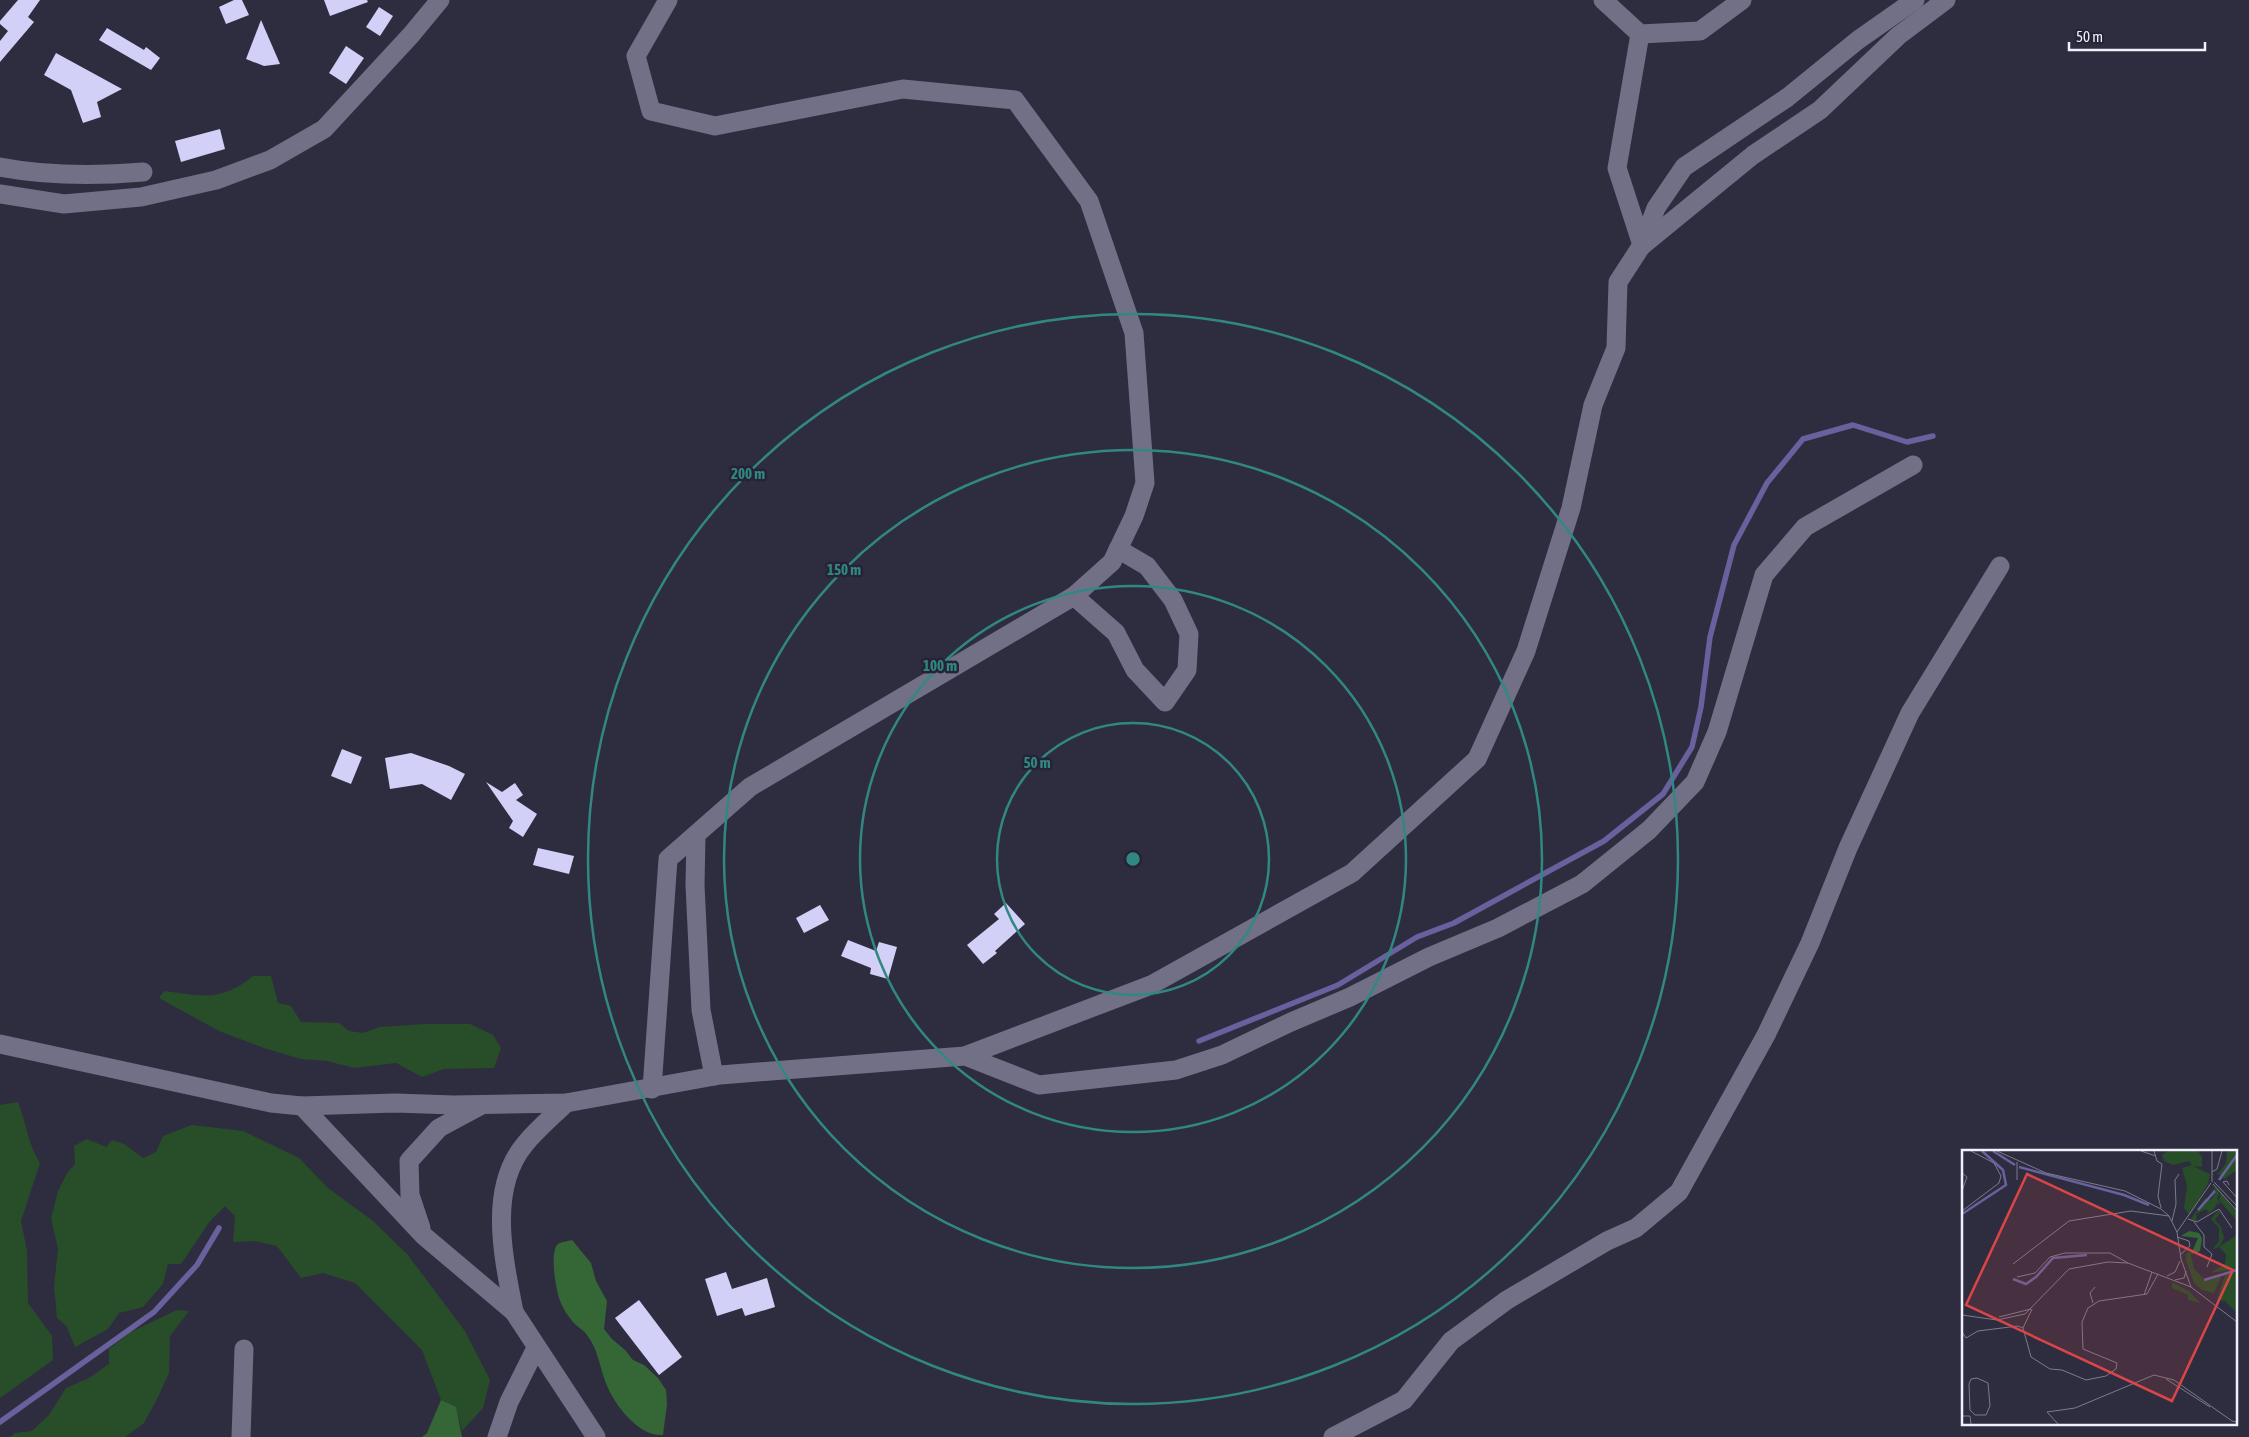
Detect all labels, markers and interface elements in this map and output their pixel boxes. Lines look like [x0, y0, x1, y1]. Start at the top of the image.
scale bar [2069, 20, 2205, 52]
text: 50 m [2076, 28, 2103, 45]
text: 200 m [731, 465, 765, 482]
text: 150 m [827, 561, 861, 578]
text: 100 m [923, 657, 957, 674]
text: 50 m [1024, 754, 1051, 771]
centre of rings [1124, 850, 1142, 868]
inset map [1962, 1150, 2236, 1424]

